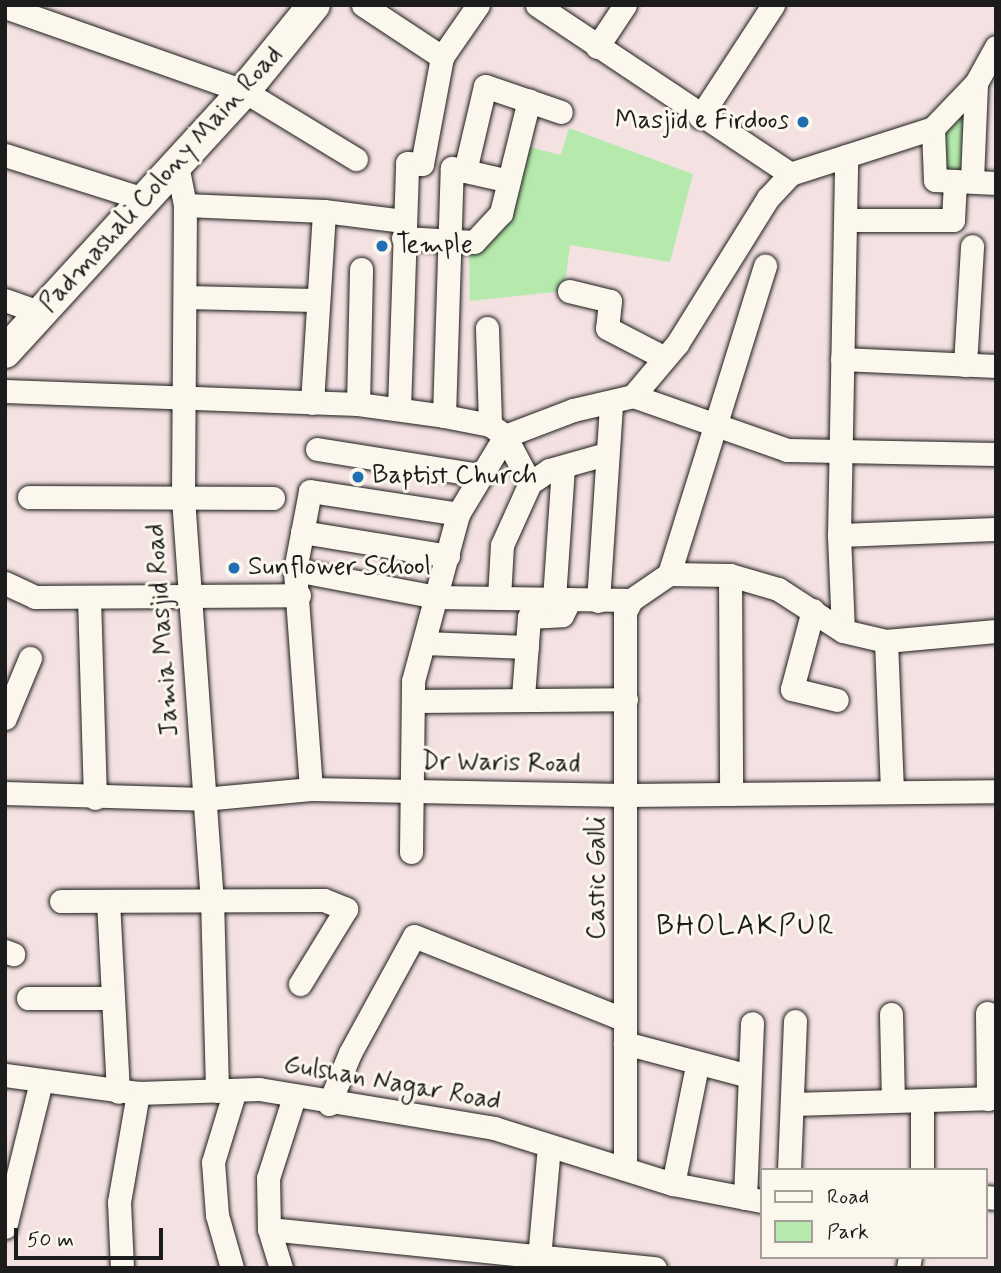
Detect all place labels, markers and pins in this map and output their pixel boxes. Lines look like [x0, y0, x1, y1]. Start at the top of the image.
place label: Masjid e Firdoos [614, 106, 789, 138]
marker: Masjid e Firdoos [795, 114, 811, 130]
place label: Temple [396, 230, 473, 262]
marker: Temple [374, 238, 390, 254]
place label: Baptist Church [372, 461, 537, 493]
marker: Baptist Church [350, 469, 366, 485]
place label: Sunflower School [248, 552, 431, 584]
marker: Sunflower School [226, 560, 242, 576]

